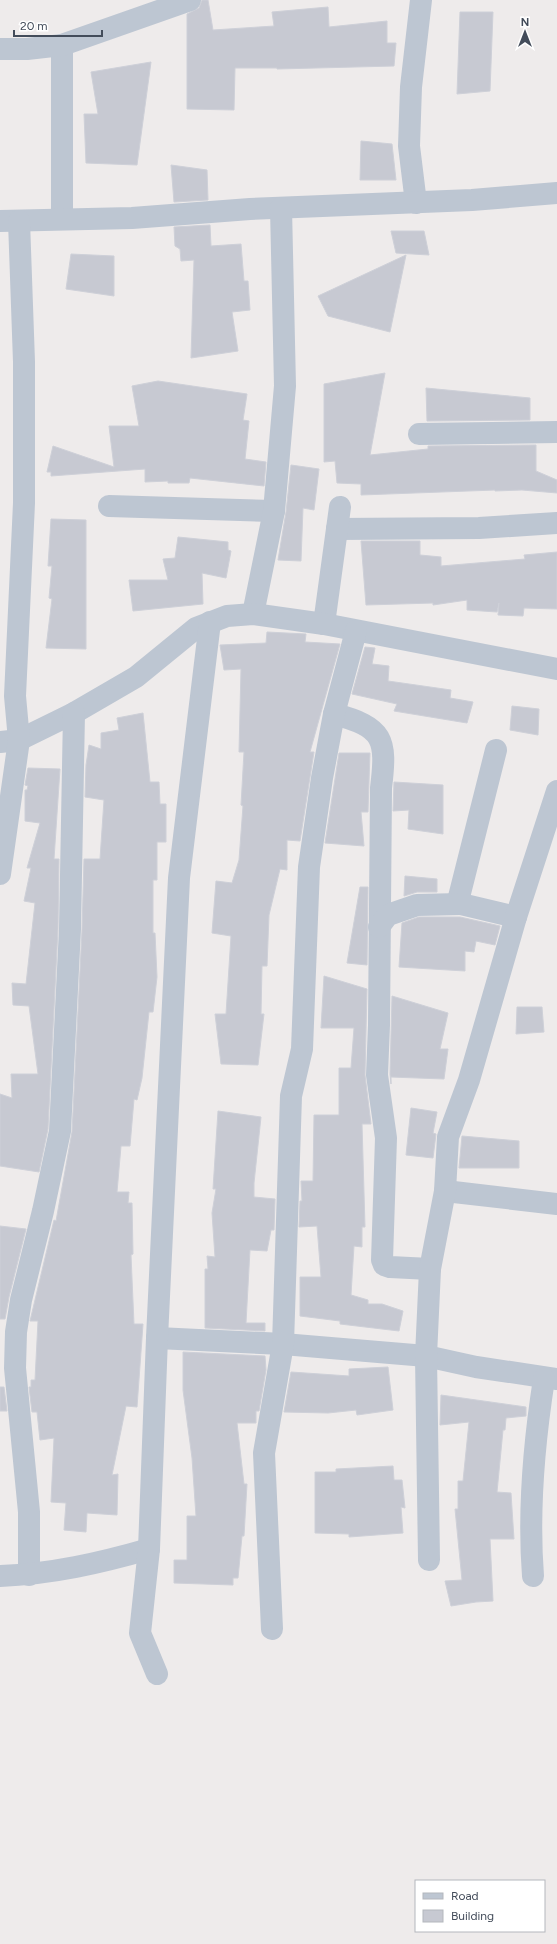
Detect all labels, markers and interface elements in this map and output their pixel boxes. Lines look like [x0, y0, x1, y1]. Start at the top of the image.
scale bar [14, 12, 102, 38]
north arrow [505, 12, 545, 52]
text: N [521, 16, 529, 29]
text: 20 m [20, 19, 48, 33]
legend [415, 1880, 545, 1932]
text: Road [451, 1889, 479, 1903]
text: Building [451, 1909, 494, 1923]

